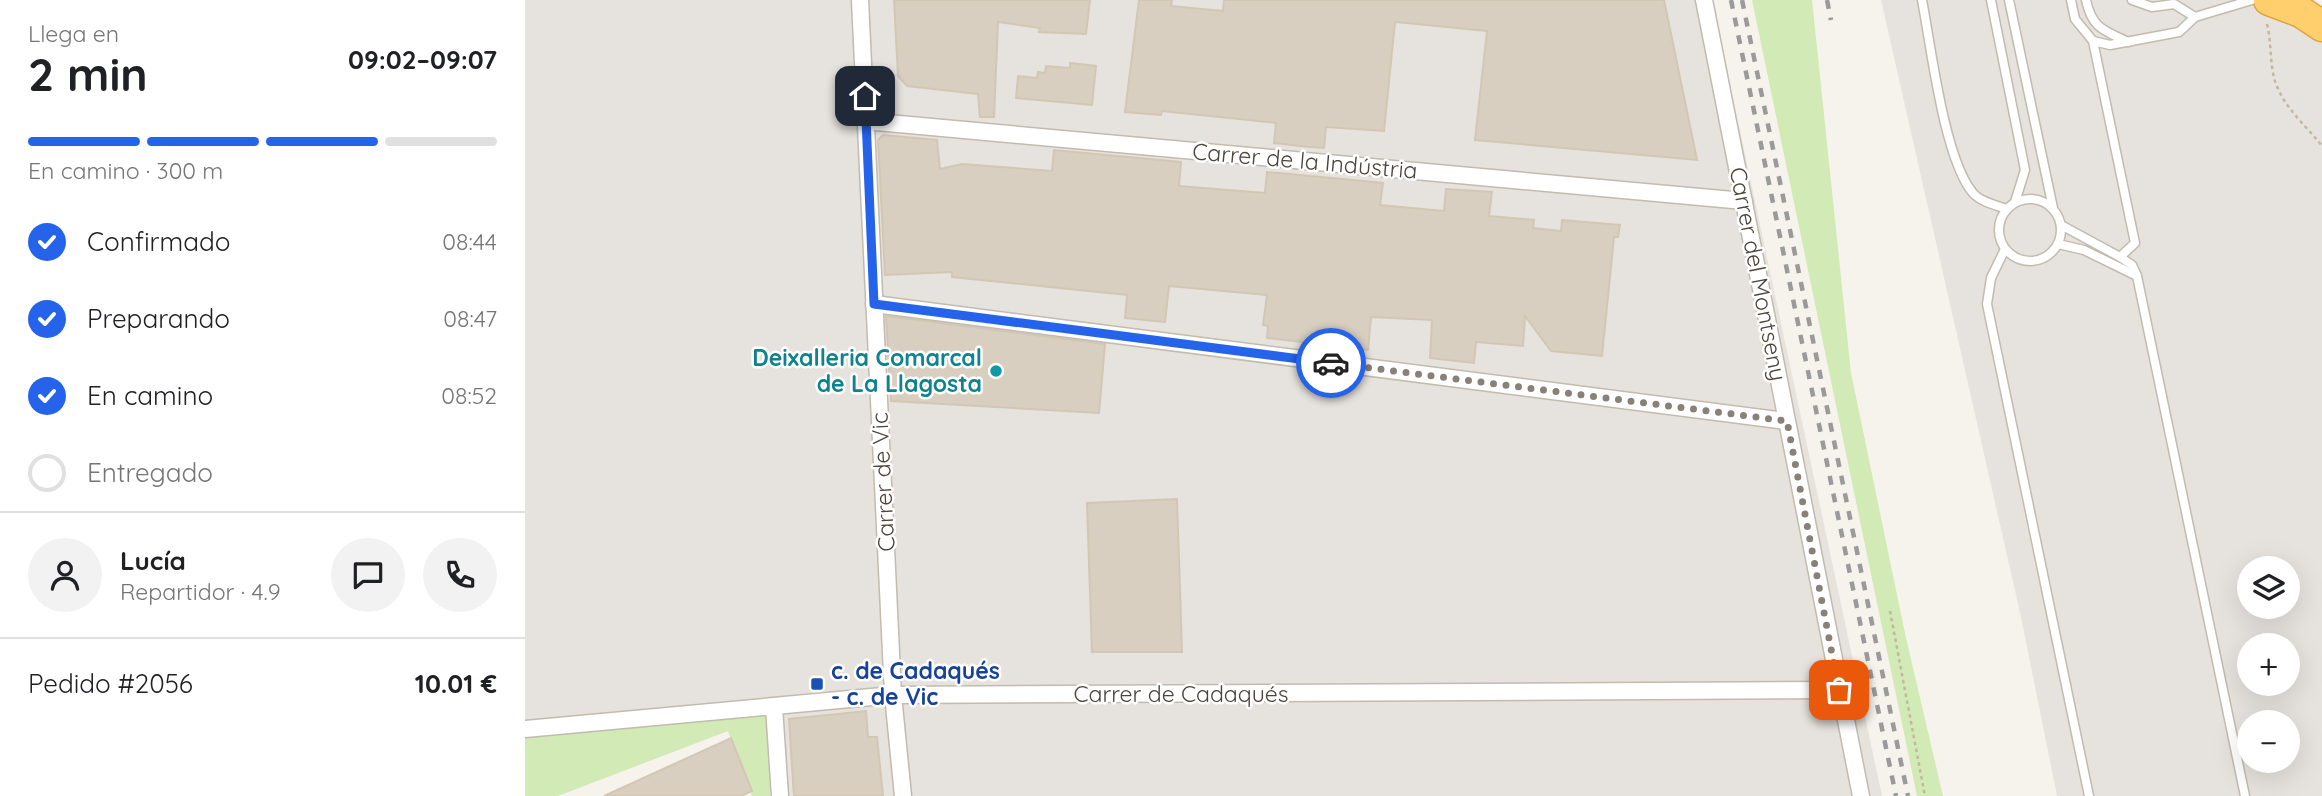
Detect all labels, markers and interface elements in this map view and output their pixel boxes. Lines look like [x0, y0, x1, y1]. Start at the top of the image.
text: Llega en [28, 19, 119, 48]
text: 09:02–09:07 [348, 43, 497, 76]
text: 2 min [28, 45, 148, 103]
pin [835, 66, 895, 126]
icon: home [846, 77, 884, 115]
street label: Carrer de la Indústria [1191, 136, 1419, 185]
text: En camino · 300 m [28, 156, 223, 185]
street label: Carrer del Montseny [1724, 164, 1793, 383]
icon: check [28, 223, 66, 261]
text: Confirmado [87, 225, 231, 258]
text: 08:44 [442, 227, 497, 256]
icon: check [28, 300, 66, 338]
text: Preparando [87, 302, 230, 335]
text: 08:47 [443, 304, 497, 333]
courier [1296, 328, 1366, 398]
place label: Deixalleria Comarcal de La Llagosta [752, 343, 982, 398]
icon: car [1312, 344, 1350, 382]
marker: Deixalleria Comarcal de La Llagosta [988, 363, 1004, 379]
icon: check [28, 377, 66, 415]
text: En camino [87, 379, 213, 412]
text: 08:52 [441, 381, 497, 410]
street label: Carrer de Vic [864, 411, 901, 553]
text: Entregado [87, 456, 213, 489]
button: person [28, 538, 102, 612]
button: chat [331, 538, 405, 612]
button: phone [423, 538, 497, 612]
text: Lucía [120, 544, 186, 577]
map controls [2237, 556, 2300, 773]
button: layers [2237, 556, 2300, 619]
text: Repartidor · 4.9 [120, 577, 281, 606]
button: + [2237, 633, 2300, 696]
place label: c. de Cadaqués - c. de Vic [831, 656, 1000, 711]
pin [1809, 660, 1869, 720]
text: Pedido #2056 [28, 667, 193, 700]
text: 10.01 € [415, 667, 497, 700]
icon: bag [1820, 671, 1858, 709]
marker: c. de Cadaqués - c. de Vic [809, 676, 825, 692]
street label: Carrer de Cadaqués [1073, 679, 1289, 708]
button: − [2237, 710, 2300, 773]

